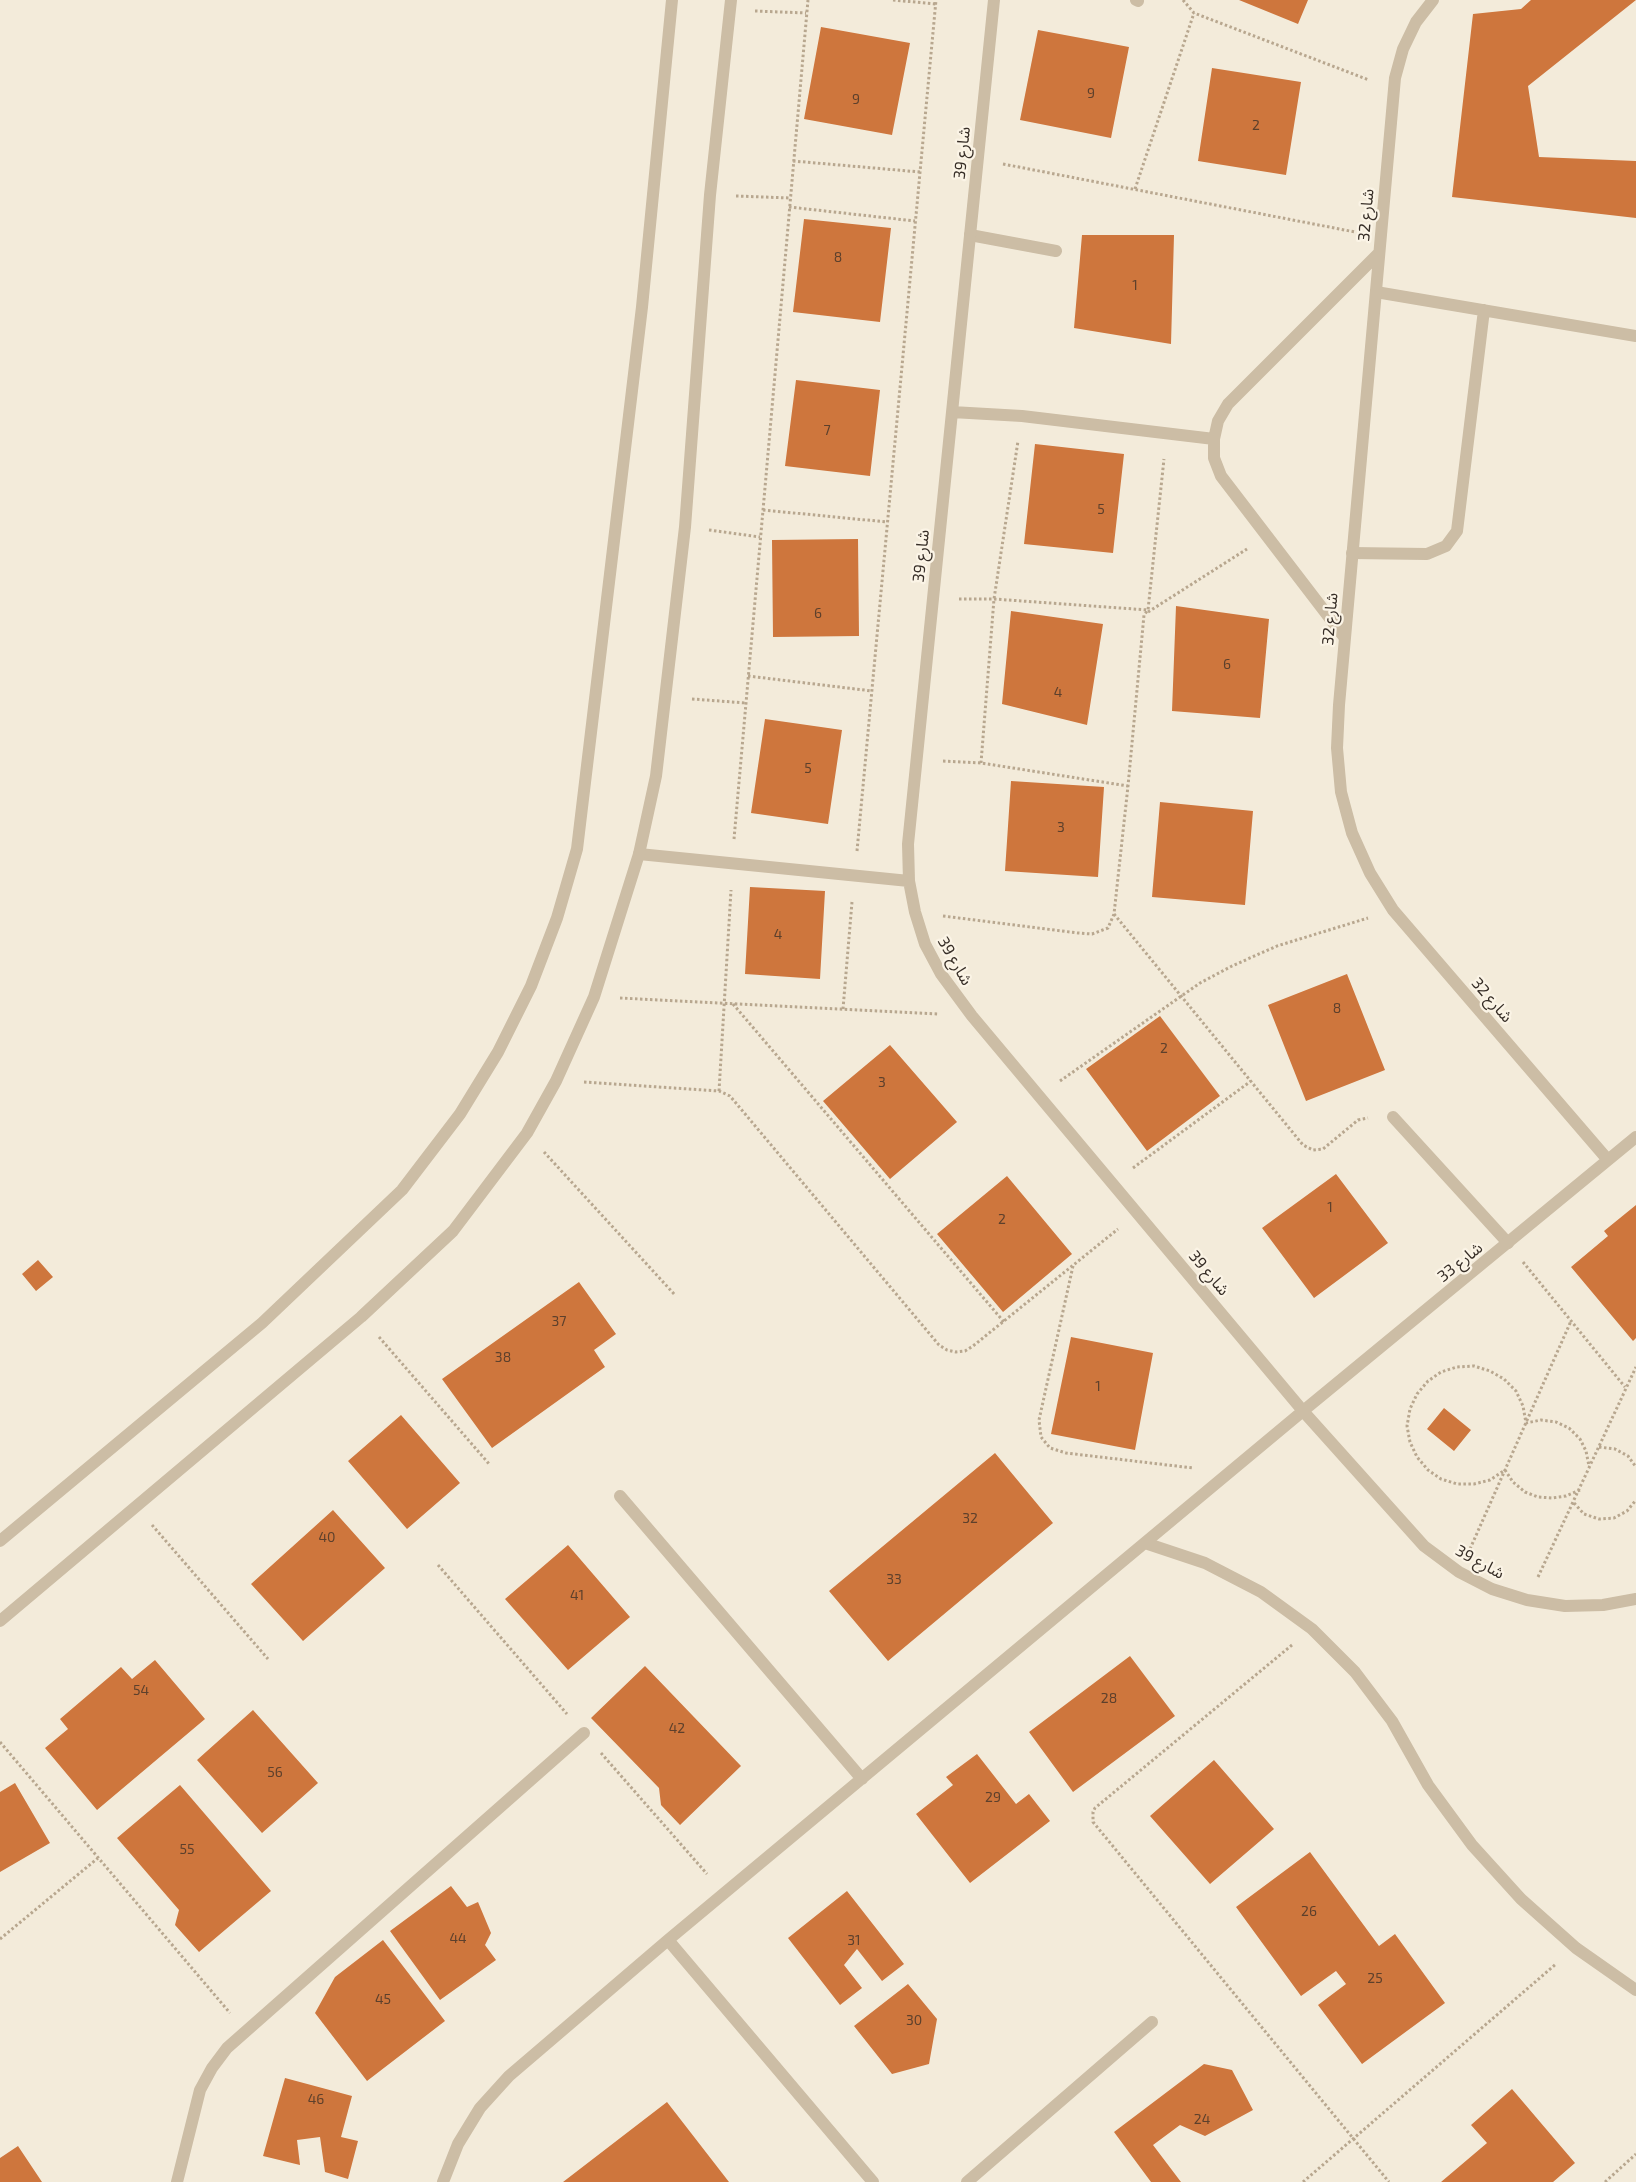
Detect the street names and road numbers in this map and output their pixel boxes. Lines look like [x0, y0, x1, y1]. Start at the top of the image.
street label: شارع 39 [950, 126, 974, 180]
street label: شارع 32 [1354, 188, 1378, 242]
street label: شارع 39 [909, 529, 933, 583]
street label: شارع 32 [1318, 592, 1342, 646]
street label: شارع 39 [933, 933, 977, 989]
street label: شارع 32 [1467, 974, 1517, 1026]
street label: شارع 33 [1434, 1238, 1486, 1286]
street label: شارع 39 [1185, 1247, 1233, 1299]
street label: شارع 39 [1452, 1541, 1508, 1583]

